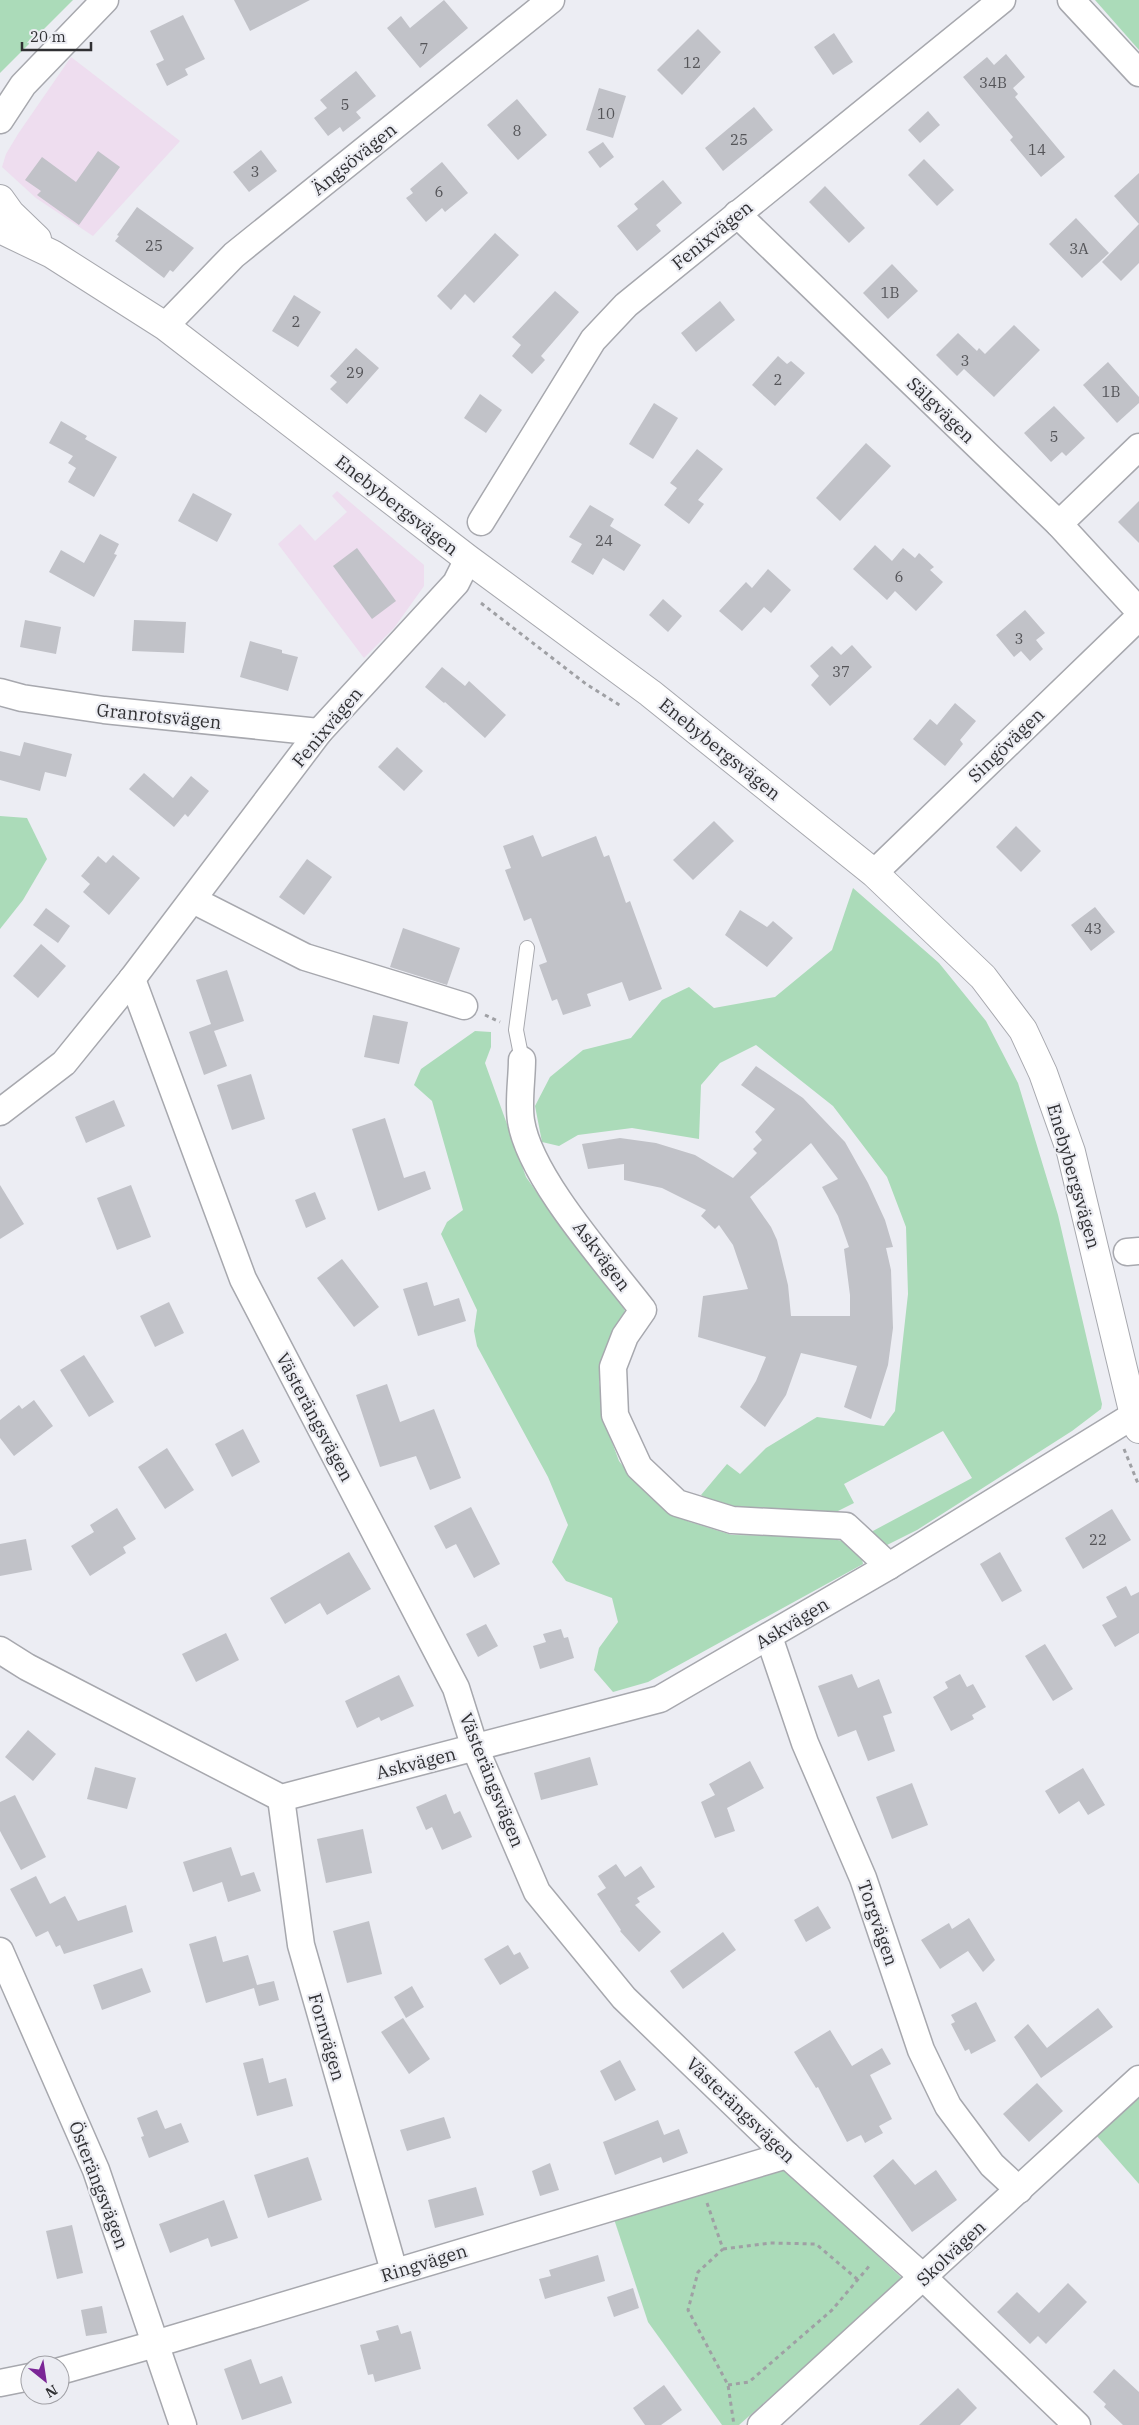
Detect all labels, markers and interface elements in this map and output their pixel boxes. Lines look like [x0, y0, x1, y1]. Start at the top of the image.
scale bar [22, 20, 91, 52]
text: 20 m [30, 27, 66, 46]
house number: 7 [419, 39, 429, 58]
house number: 12 [683, 53, 701, 72]
house number: 34B [979, 73, 1007, 92]
house number: 5 [340, 95, 350, 114]
house number: 10 [597, 104, 615, 123]
street label: Ängsövägen [307, 118, 401, 200]
house number: 8 [512, 121, 522, 140]
house number: 25 [730, 130, 748, 149]
house number: 14 [1028, 140, 1046, 159]
house number: 3 [250, 162, 260, 181]
house number: 6 [434, 182, 444, 201]
street label: Fenixvägen [667, 195, 757, 275]
house number: 25 [145, 236, 163, 255]
house number: 3A [1069, 239, 1089, 258]
house number: 1B [880, 283, 900, 302]
house number: 2 [291, 312, 301, 331]
house number: 3 [960, 351, 970, 370]
house number: 29 [346, 363, 364, 382]
house number: 2 [773, 370, 783, 389]
street label: Sälgvägen [902, 372, 980, 448]
house number: 1B [1101, 382, 1121, 401]
house number: 5 [1049, 427, 1059, 446]
street label: Enebybergsvägen [331, 450, 463, 560]
house number: 24 [595, 531, 613, 550]
house number: 6 [894, 567, 904, 586]
house number: 3 [1014, 629, 1024, 648]
house number: 37 [832, 662, 850, 681]
street label: Fenixvägen [287, 682, 367, 772]
street label: Enebybergsvägen [654, 693, 786, 805]
street label: Granrotsvägen [95, 698, 223, 734]
street label: Singövägen [963, 703, 1049, 787]
house number: 43 [1084, 919, 1102, 938]
street label: Enebybergsvägen [1042, 1101, 1106, 1251]
street label: Askvägen [568, 1216, 636, 1296]
street label: Västerängsvägen [271, 1348, 359, 1486]
house number: 22 [1089, 1530, 1107, 1549]
street label: Askvägen [751, 1592, 833, 1654]
street label: Västerängsvägen [455, 1709, 529, 1851]
street label: Askvägen [374, 1742, 458, 1784]
street label: Torgvägen [853, 1877, 903, 1969]
street label: Fornvägen [304, 1991, 350, 2083]
street label: Västerängsvägen [682, 2052, 800, 2168]
street label: Österängsvägen [64, 2118, 134, 2252]
street label: Skolvägen [912, 2215, 990, 2291]
street label: Ringvägen [378, 2239, 470, 2287]
north arrow [20, 2355, 70, 2405]
text: N [42, 2381, 61, 2402]

